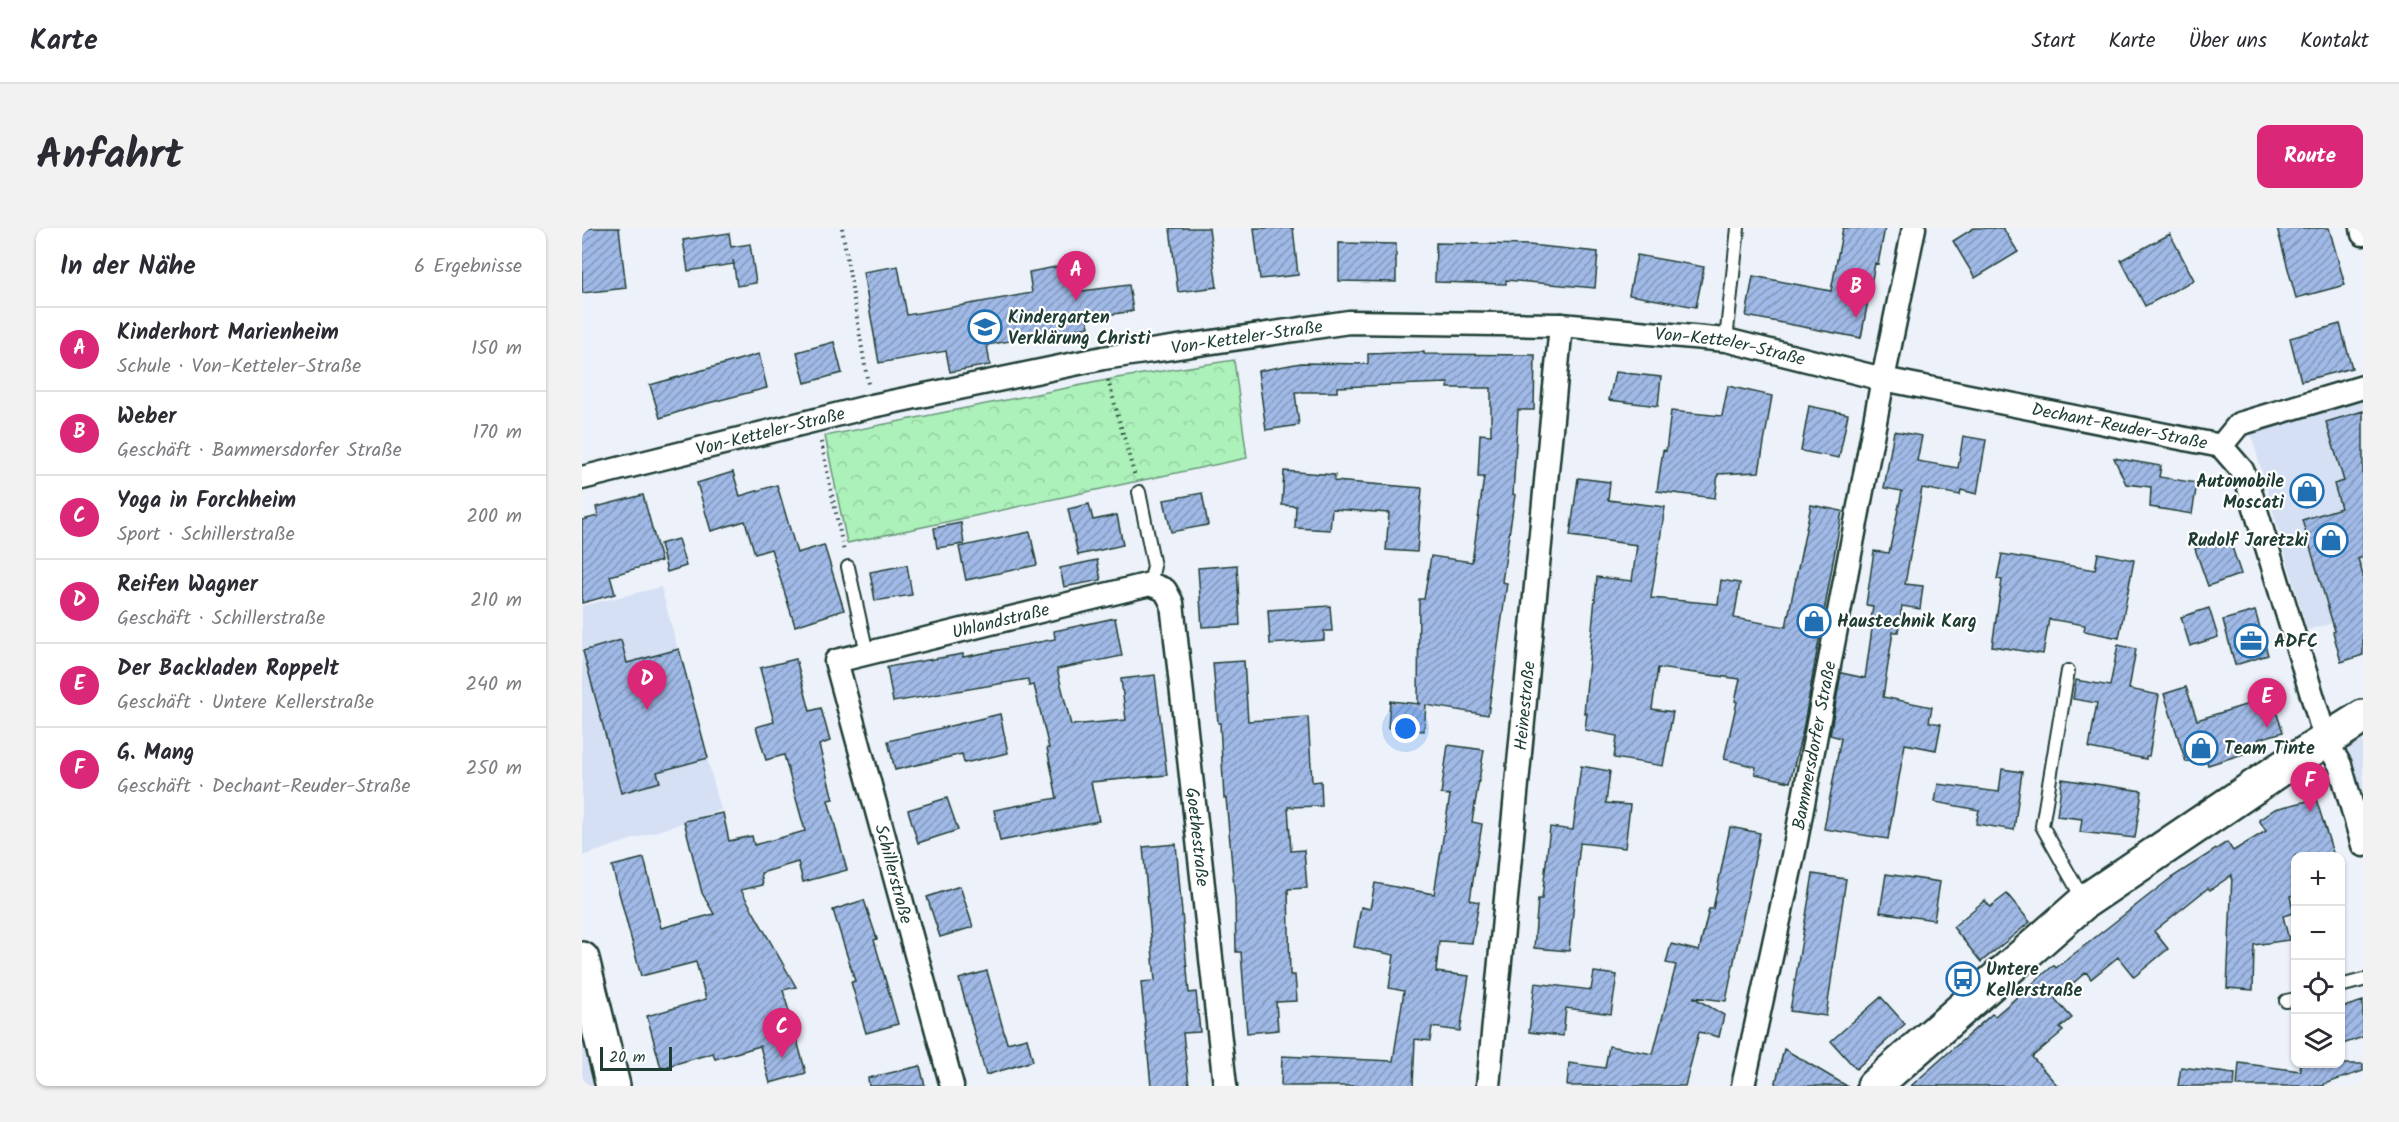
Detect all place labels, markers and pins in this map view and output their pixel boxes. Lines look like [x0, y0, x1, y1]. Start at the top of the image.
pin: A [1056, 251, 1096, 301]
pin: B [1836, 268, 1876, 318]
place label: Kindergarten Verklärung Christi [1008, 304, 1151, 354]
school or university icon: Kindergarten Verklärung Christi [967, 309, 1003, 345]
place label: Automobile Moscati [2196, 468, 2284, 518]
shop icon: Automobile Moscati [2289, 473, 2325, 509]
shop icon: Rudolf Jaretzki [2313, 522, 2349, 558]
place label: Rudolf Jaretzki [2187, 527, 2308, 556]
shop icon: Haustechnik Karg [1796, 603, 1832, 639]
place label: Haustechnik Karg [1837, 608, 1977, 637]
office icon: ADFC [2233, 623, 2269, 659]
place label: ADFC [2274, 628, 2318, 657]
pin: D [628, 660, 666, 710]
pin: E [2248, 678, 2286, 728]
shop icon: Team Tinte [2183, 730, 2219, 766]
place label: Team Tinte [2224, 735, 2315, 764]
pin: F [2290, 762, 2330, 812]
place label: Untere Kellerstraße [1986, 956, 2082, 1006]
bus stop icon: Untere Kellerstraße [1945, 961, 1981, 997]
pin: C [762, 1008, 802, 1058]

